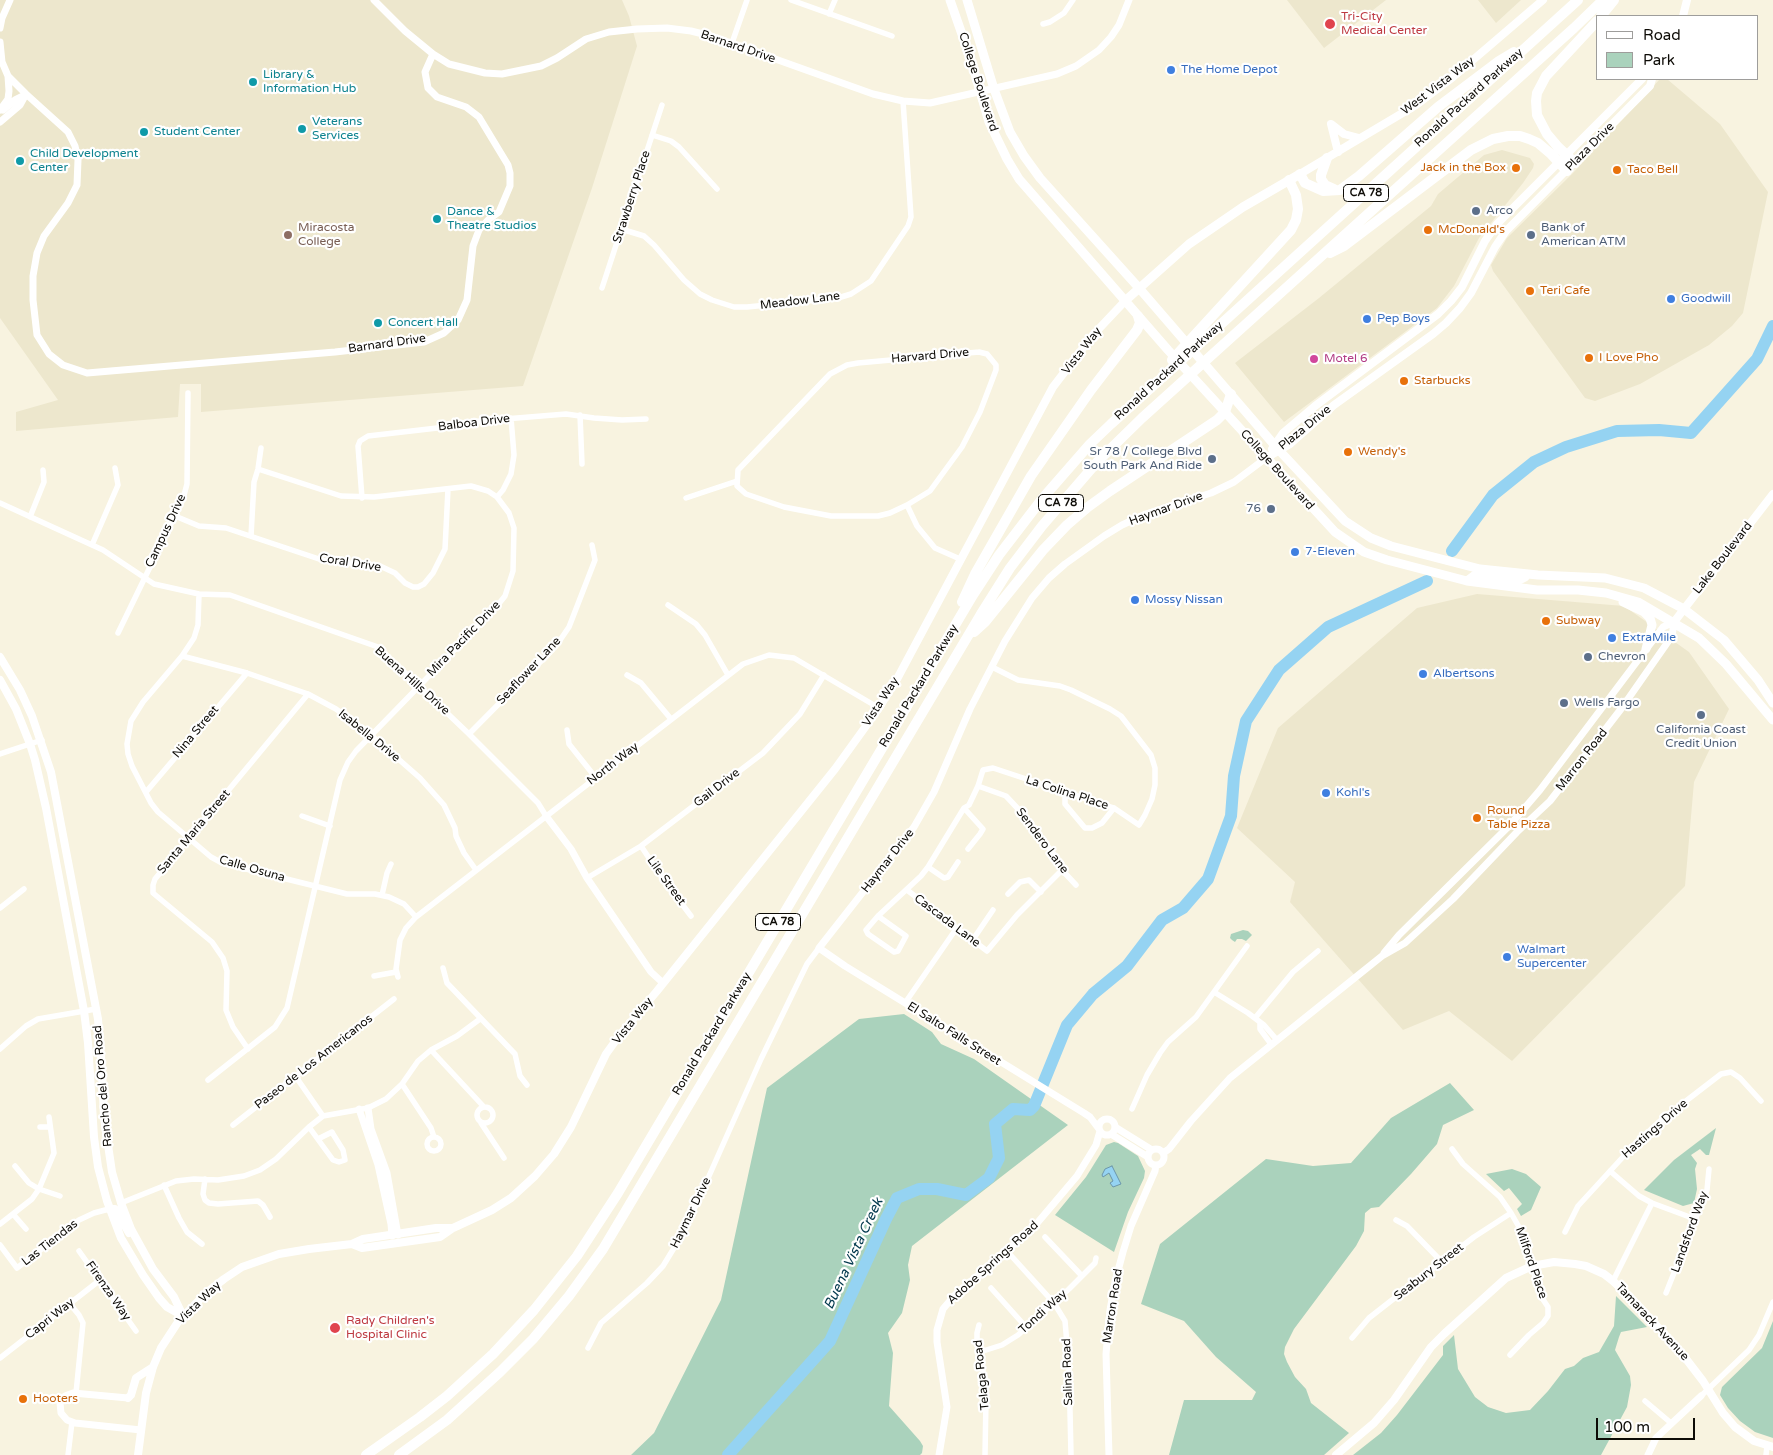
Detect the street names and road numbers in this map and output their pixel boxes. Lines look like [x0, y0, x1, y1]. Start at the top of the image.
street label: Barnard Drive [699, 27, 777, 67]
street label: College Boulevard [955, 31, 1001, 133]
street label: Ronald Packard Parkway [1412, 46, 1526, 150]
street label: West Vista Way [1399, 54, 1477, 118]
street label: Plaza Drive [1563, 120, 1617, 174]
street label: Strawberry Place [610, 149, 654, 245]
road number: CA 78 [1344, 184, 1388, 202]
street label: Meadow Lane [759, 289, 841, 313]
street label: Ronald Packard Parkway [1112, 319, 1226, 423]
street label: Vista Way [1059, 324, 1105, 378]
street label: Barnard Drive [347, 331, 427, 357]
street label: Harvard Drive [890, 345, 970, 367]
street label: Plaza Drive [1276, 403, 1334, 453]
street label: Balboa Drive [437, 411, 511, 435]
street label: College Boulevard [1237, 427, 1317, 513]
street label: Haymar Drive [1127, 489, 1205, 529]
street label: Campus Drive [143, 492, 189, 570]
road number: CA 78 [1038, 494, 1084, 512]
street label: Lake Boulevard [1690, 519, 1756, 597]
street label: Coral Drive [318, 551, 382, 575]
street label: Mira Pacific Drive [424, 598, 504, 680]
street label: Ronald Packard Parkway [877, 622, 961, 750]
street label: Seaflower Lane [494, 634, 564, 708]
street label: Buena Hills Drive [372, 644, 452, 718]
street label: Vista Way [860, 675, 902, 729]
street label: Nina Street [170, 703, 222, 761]
street label: Isabella Drive [335, 707, 403, 765]
street label: Marron Road [1553, 726, 1611, 794]
street label: North Way [584, 740, 642, 788]
street label: Gail Drive [691, 766, 743, 810]
street label: La Colina Place [1024, 773, 1110, 813]
street label: Santa Maria Street [154, 787, 234, 877]
street label: Sendero Lane [1013, 805, 1071, 877]
street label: Haymar Drive [859, 826, 917, 896]
street label: Calle Osuna [217, 853, 287, 885]
street label: Lile Street [643, 854, 689, 908]
street label: Cascada Lane [911, 891, 983, 951]
road number: CA 78 [756, 914, 800, 930]
street label: Ronald Packard Parkway [670, 970, 754, 1098]
street label: Vista Way [610, 995, 656, 1047]
street label: El Salto Falls Street [904, 999, 1004, 1069]
street label: Paseo de Los Americanos [252, 1011, 376, 1113]
street label: Rancho del Oro Road [91, 1025, 115, 1147]
street label: Hastings Drive [1619, 1097, 1691, 1161]
street label: Haymar Drive [668, 1175, 714, 1251]
street label: Landsford Way [1669, 1189, 1711, 1275]
street label: Las Tiendas [19, 1217, 81, 1269]
street label: Adobe Springs Road [945, 1218, 1041, 1308]
street label: Milford Place [1512, 1225, 1550, 1301]
street label: Seabury Street [1391, 1240, 1467, 1304]
street label: Firenza Way [82, 1259, 134, 1323]
street label: Marron Road [1100, 1268, 1126, 1344]
street label: Vista Way [174, 1278, 224, 1328]
street label: Tamarack Avenue [1612, 1280, 1692, 1364]
street label: Tondi Way [1016, 1287, 1070, 1337]
street label: Capri Way [23, 1295, 77, 1343]
street label: Salina Road [1060, 1338, 1076, 1406]
street label: Telaga Road [971, 1339, 993, 1411]

